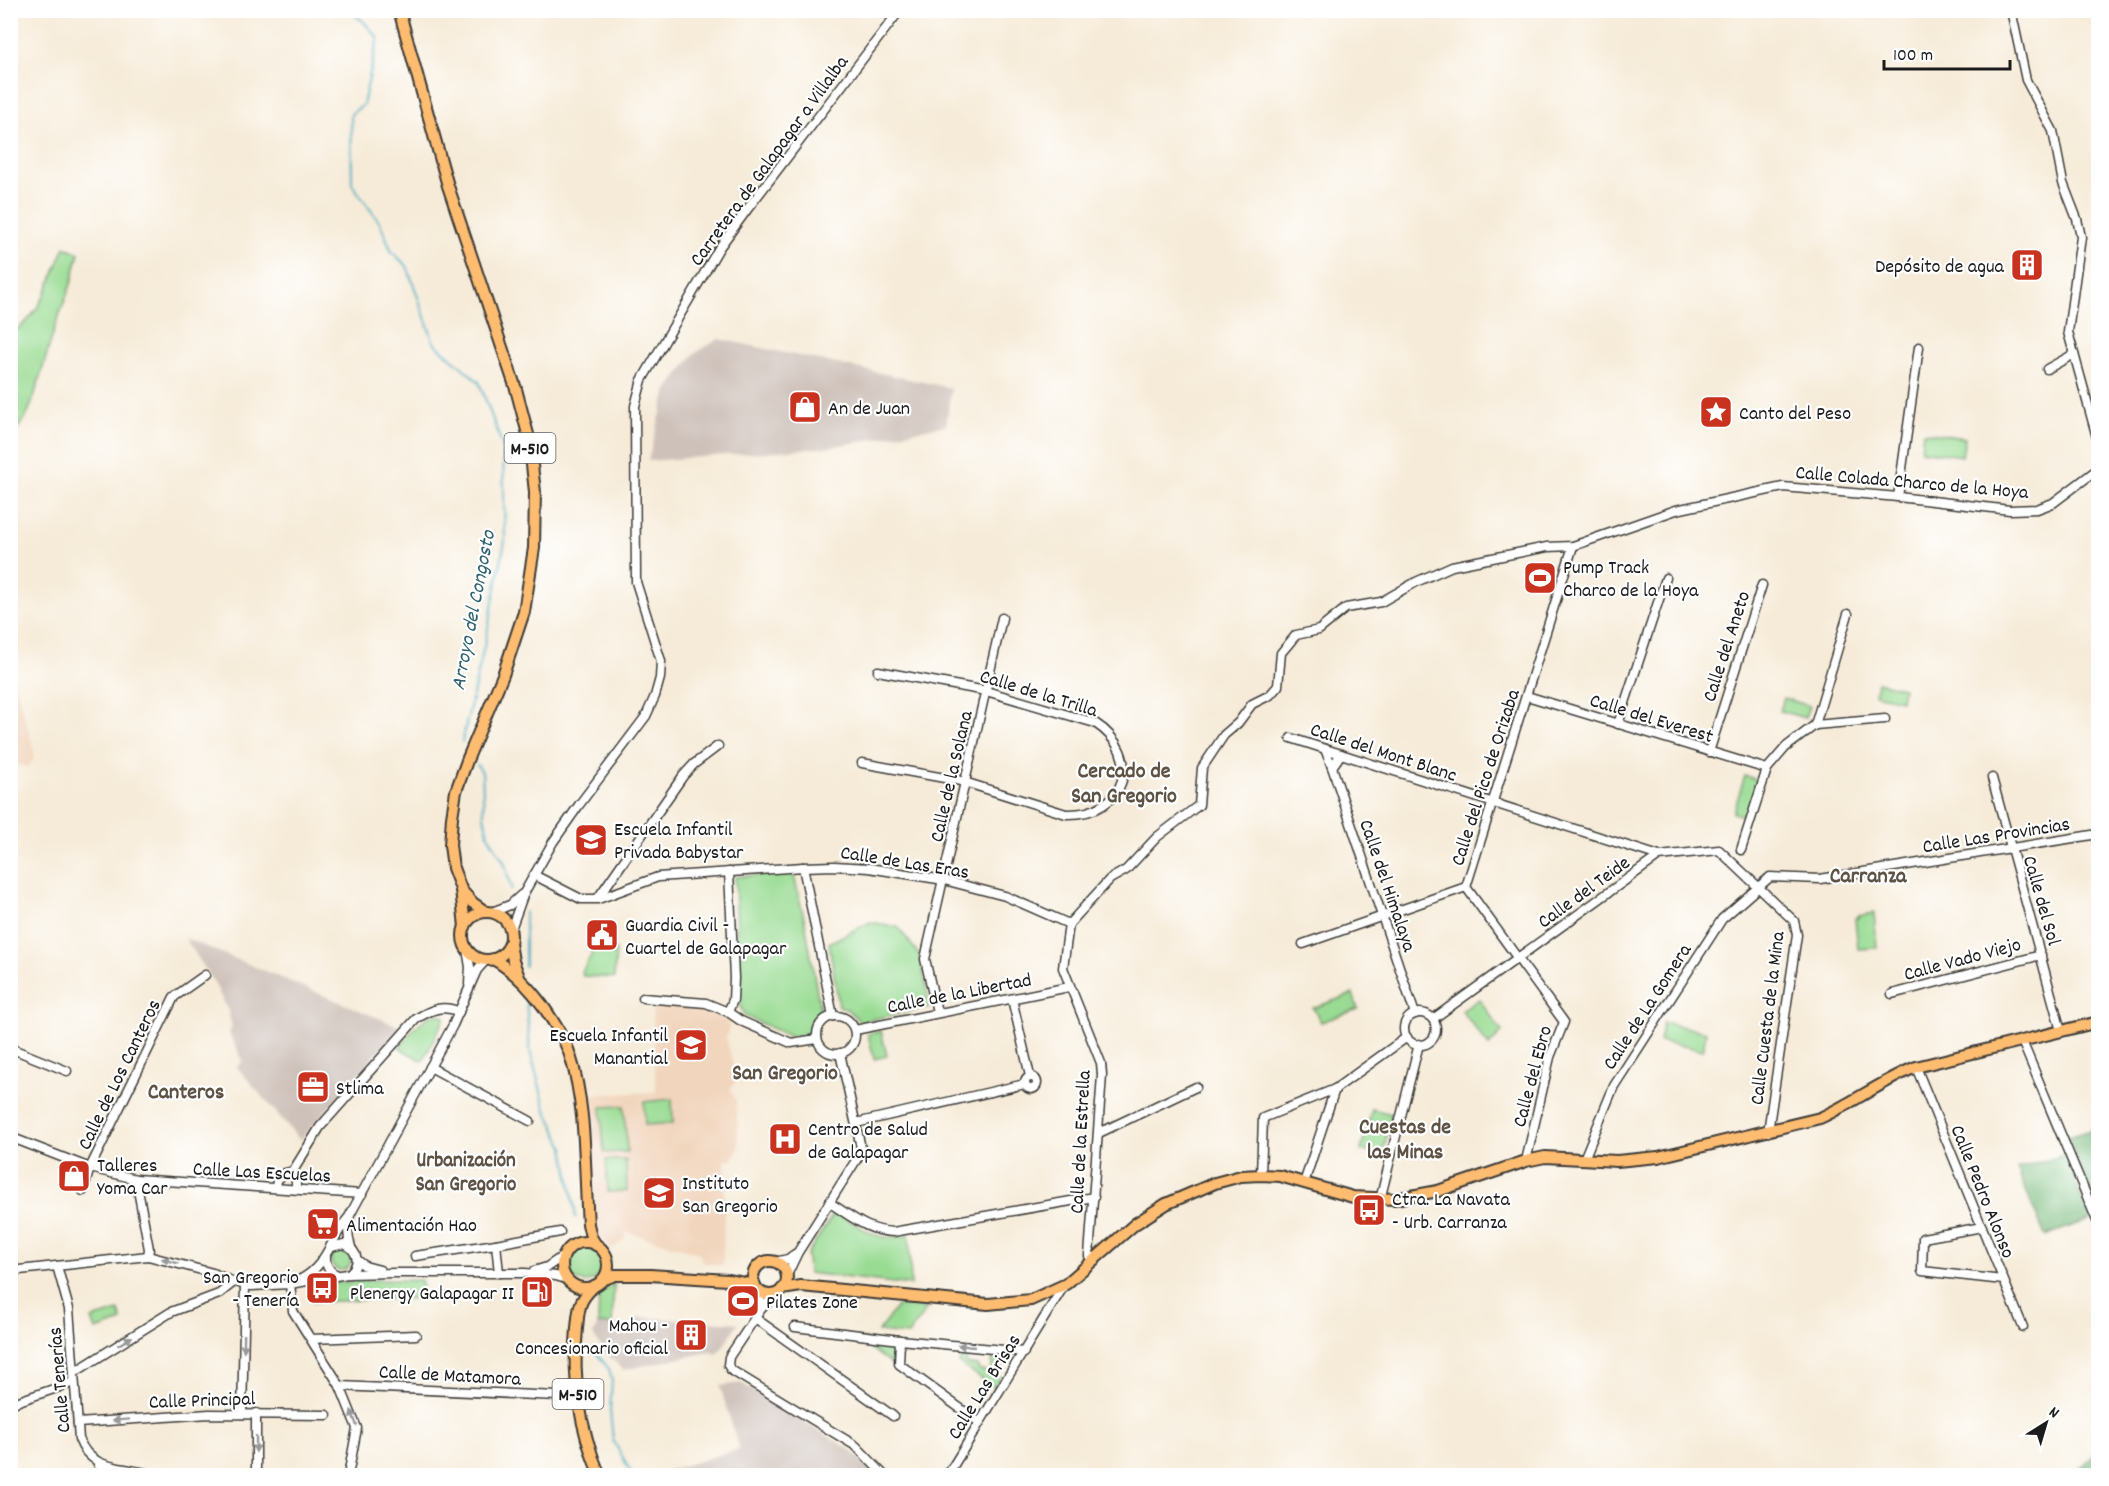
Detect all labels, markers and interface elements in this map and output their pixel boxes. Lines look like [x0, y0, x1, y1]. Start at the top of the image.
scale bar [1884, 33, 2010, 71]
text: 100 m [1893, 44, 1933, 69]
street label: Carretera de Galapagar a Villalba [684, 50, 857, 273]
building icon: Depósito de agua [2009, 247, 2045, 283]
place label: Depósito de agua [1875, 254, 2005, 282]
shop icon: An de Juan [787, 389, 823, 425]
place icon: Canto del Peso [1698, 394, 1734, 430]
place label: An de Juan [828, 396, 910, 424]
place label: Canto del Peso [1739, 401, 1851, 429]
road number: M-510 [504, 433, 556, 463]
street label: Calle Colada Charco de la Hoya [1794, 460, 2030, 508]
water label: Arroyo del Congosto [445, 527, 505, 693]
place label: Pump Track Charco de la Hoya [1563, 555, 1699, 606]
sports icon: Pump Track Charco de la Hoya [1522, 560, 1558, 596]
street label: Calle del Aneto [1697, 588, 1759, 706]
street label: Calle de la Trilla [976, 664, 1101, 726]
street label: Calle del Pico de Orizaba [1445, 685, 1529, 870]
street label: Calle del Everest [1586, 688, 1716, 752]
street label: Calle de la Solana [924, 708, 982, 845]
street label: Calle del Mont Blanc [1306, 717, 1460, 791]
district label: Cercado de San Gregorio [1071, 757, 1177, 813]
street label: Calle Las Provincias [1921, 811, 2072, 862]
street label: Calle del Himalaya [1350, 816, 1422, 957]
place label: Escuela Infantil Privada Babystar [614, 817, 744, 868]
school or university icon: Escuela Infantil Privada Babystar [573, 822, 609, 858]
street label: Calle de Las Eras [838, 840, 971, 888]
street label: Calle del Teide [1533, 850, 1637, 937]
street label: Calle del Sol [2014, 853, 2066, 949]
district label: Carranza [1830, 862, 1907, 893]
place label: Guardia Civil - Cuartel de Galapagar [625, 913, 787, 964]
public building icon: Guardia Civil - Cuartel de Galapagar [584, 917, 620, 953]
street label: Calle Cuesta de la Mina [1744, 929, 1794, 1107]
street label: Calle Vado Viejo [1901, 932, 2025, 990]
street label: Calle de La Gomera [1597, 939, 1700, 1076]
street label: Calle de la Libertad [885, 967, 1034, 1023]
street label: Calle de Los Canteros [72, 995, 169, 1155]
place label: Escuela Infantil Manantial [549, 1023, 668, 1074]
street label: Calle del Ebro [1507, 1023, 1561, 1131]
school or university icon: Escuela Infantil Manantial [673, 1027, 709, 1063]
district label: San Gregorio [732, 1059, 838, 1090]
office icon: Stlima [295, 1069, 331, 1105]
street label: Calle de la Estrella [1064, 1069, 1100, 1215]
place label: Stlima [336, 1076, 384, 1104]
district label: Canteros [148, 1078, 224, 1109]
district label: Cuestas de las Minas [1359, 1113, 1451, 1169]
place label: Centro de Salud de Galapagar [808, 1117, 928, 1168]
hospital icon: Centro de Salud de Galapagar [767, 1121, 803, 1157]
street label: Calle Pedro Alonso [1942, 1121, 2021, 1263]
district label: Urbanización San Gregorio [416, 1147, 516, 1201]
place label: Talleres Yoma Car [97, 1153, 168, 1204]
street label: Calle Las Escuelas [192, 1156, 332, 1192]
shop icon: Talleres Yoma Car [56, 1158, 92, 1194]
place label: Instituto San Gregorio [682, 1171, 778, 1222]
school or university icon: Instituto San Gregorio [641, 1175, 677, 1211]
place label: Ctra. La Navata - Urb. Carranza [1392, 1187, 1510, 1238]
bus stop icon: Ctra. La Navata - Urb. Carranza [1351, 1192, 1387, 1228]
supermarket icon: Alimentación Hao [305, 1206, 341, 1242]
place label: Alimentación Hao [346, 1213, 477, 1241]
one-way arrow [161, 1256, 179, 1265]
place label: San Gregorio - Tenería [203, 1265, 300, 1316]
bus stop icon: San Gregorio - Tenería [304, 1270, 340, 1306]
fuel station icon: Plenergy Galapagar II [519, 1274, 555, 1310]
place label: Plenergy Galapagar II [350, 1281, 514, 1309]
sports icon: Pilates Zone [725, 1283, 761, 1319]
place label: Pilates Zone [766, 1290, 858, 1318]
place label: Mahou - Concesionario oficial [515, 1313, 668, 1364]
building icon: Mahou - Concesionario oficial [673, 1317, 709, 1353]
street label: Calle Tenerías [42, 1326, 80, 1434]
street label: Calle Las Brisas [942, 1330, 1029, 1446]
one-way arrow [239, 1334, 248, 1353]
one-way arrow [117, 1336, 134, 1346]
one-way arrow [956, 1341, 975, 1351]
street label: Calle de Matamora [378, 1359, 522, 1395]
road number: M-510 [552, 1379, 604, 1409]
street label: Calle Principal [148, 1386, 256, 1418]
north arrow [2016, 1393, 2076, 1453]
text: N [2043, 1401, 2064, 1425]
one-way arrow [348, 1409, 358, 1427]
one-way arrow [111, 1415, 130, 1425]
one-way arrow [251, 1435, 261, 1454]

